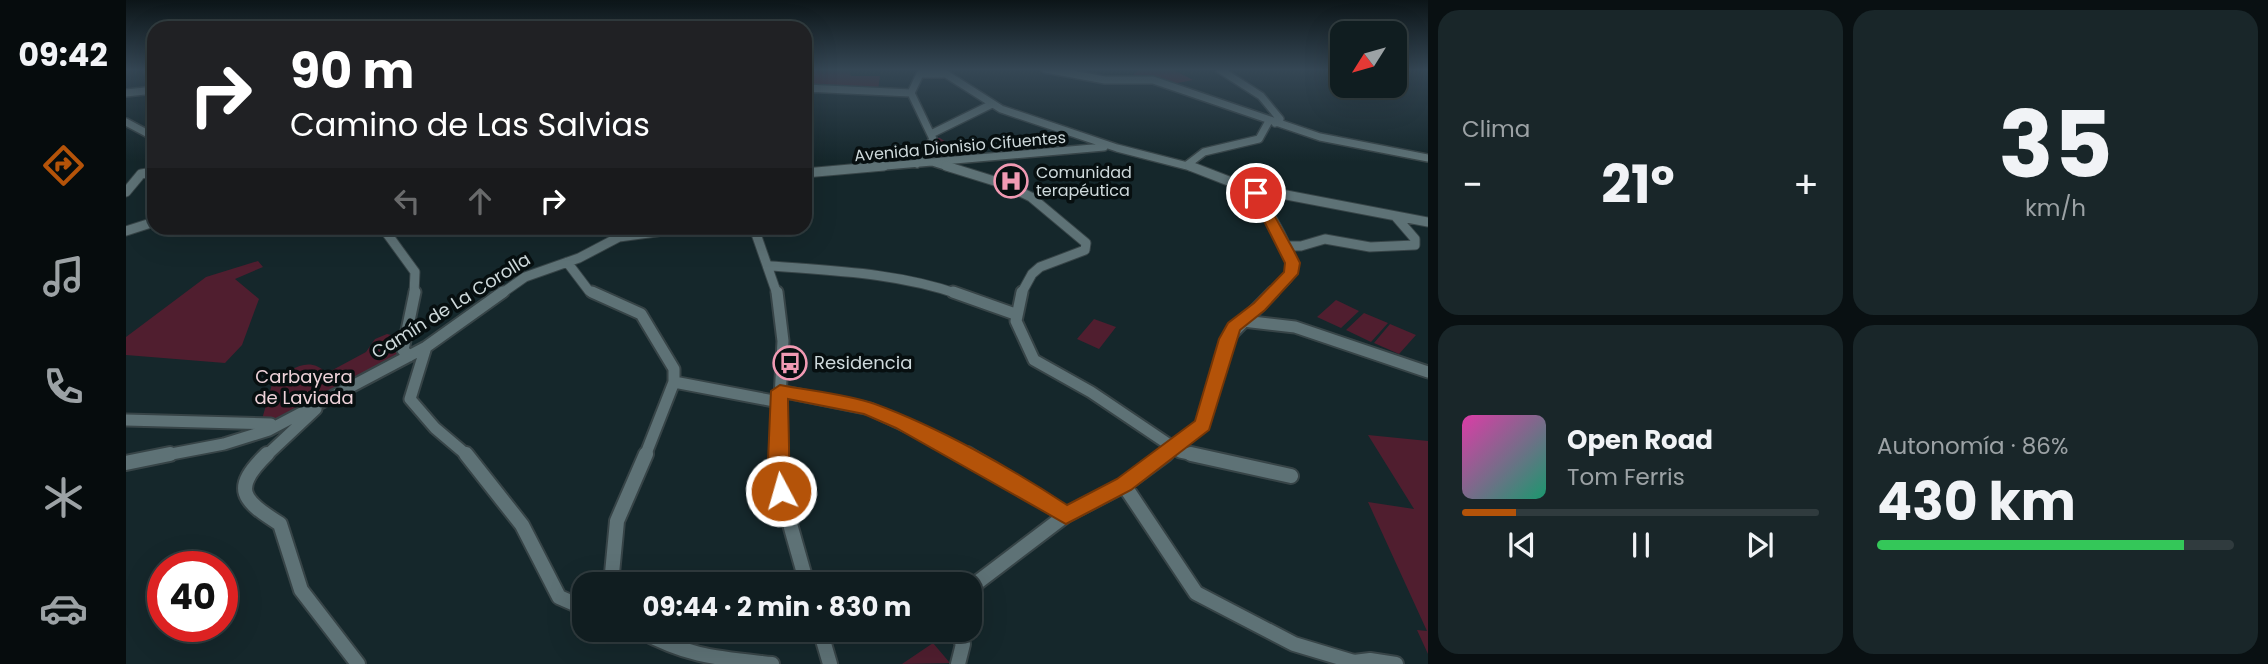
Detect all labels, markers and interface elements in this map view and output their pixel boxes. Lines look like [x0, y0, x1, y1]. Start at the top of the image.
north arrow [1330, 21, 1407, 98]
map controls [1330, 21, 1407, 98]
text: 09:42 [18, 32, 108, 77]
text: 90 m [290, 37, 414, 105]
icon: right [175, 49, 266, 140]
text: 35 [1998, 81, 2113, 209]
text: Camino de Las Salvias [290, 102, 650, 147]
text: Clima [1462, 113, 1530, 145]
street label: Avenida Dionisio Cifuentes [853, 126, 1067, 167]
icon: directions [39, 141, 88, 190]
text: 21° [1601, 148, 1675, 221]
text: − [1462, 158, 1483, 211]
text: + [1793, 158, 1819, 211]
place label: Comunidad terapéutica [1036, 161, 1132, 202]
hospital icon: Comunidad terapéutica [992, 162, 1030, 200]
pin [1226, 163, 1286, 223]
icon: arrive [1237, 174, 1275, 212]
icon: left [388, 182, 426, 220]
icon: ahead [461, 182, 499, 220]
icon: right [534, 182, 572, 220]
text: km/h [2025, 192, 2086, 224]
street label: Camín de La Corolla [367, 247, 535, 365]
icon: music [39, 252, 88, 301]
bus stop icon: Residencia [771, 344, 809, 382]
place label: Residencia [814, 350, 912, 375]
icon: phone [39, 362, 88, 411]
park label: Carbayera de Laviada [254, 364, 354, 410]
text: Open Road [1567, 422, 1713, 458]
text: Autonomía · 86% [1877, 430, 2068, 462]
position arrow [744, 454, 818, 528]
text: Tom Ferris [1567, 461, 1685, 493]
text: 430 km [1877, 465, 2076, 538]
icon: climate [39, 473, 88, 522]
icon: previous [1503, 526, 1541, 564]
icon: pause [1622, 526, 1660, 564]
icon: next [1741, 526, 1779, 564]
speed limit sign: 40 [147, 551, 238, 642]
icon: car [39, 584, 88, 633]
text: 09:44 · 2 min · 830 m [643, 589, 911, 625]

